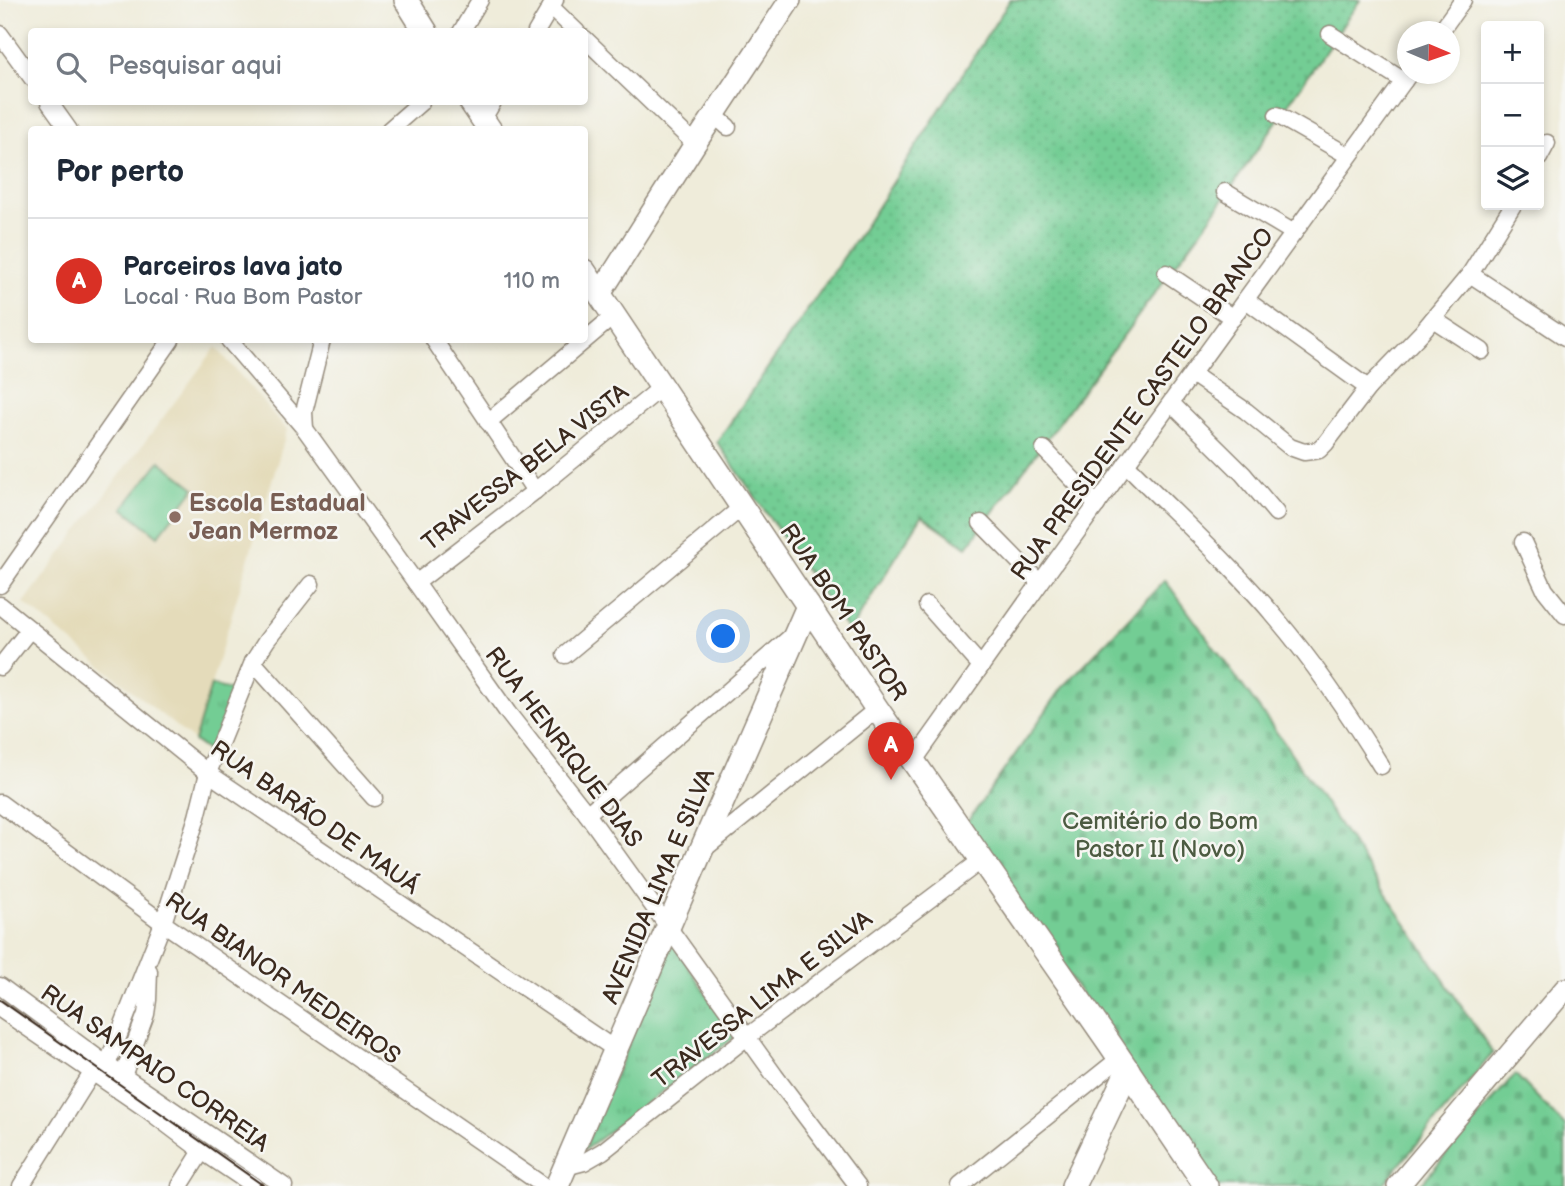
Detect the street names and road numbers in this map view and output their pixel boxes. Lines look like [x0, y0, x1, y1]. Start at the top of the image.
street label: RUA PRESIDENTE CASTELO BRANCO [1005, 222, 1280, 586]
street label: TRAVESSA BELA VISTA [416, 377, 635, 557]
street label: RUA BOM PASTOR [774, 518, 914, 706]
street label: RUA HENRIQUE DIAS [479, 641, 649, 853]
street label: RUA BARÃO DE MAUÁ [205, 734, 425, 901]
street label: AVENIDA LIMA E SILVA [596, 764, 721, 1008]
street label: RUA BIANOR MEDEIROS [159, 886, 406, 1071]
street label: TRAVESSA LIMA E SILVA [647, 904, 878, 1094]
street label: RUA SAMPAIO CORREIA [35, 978, 275, 1159]

